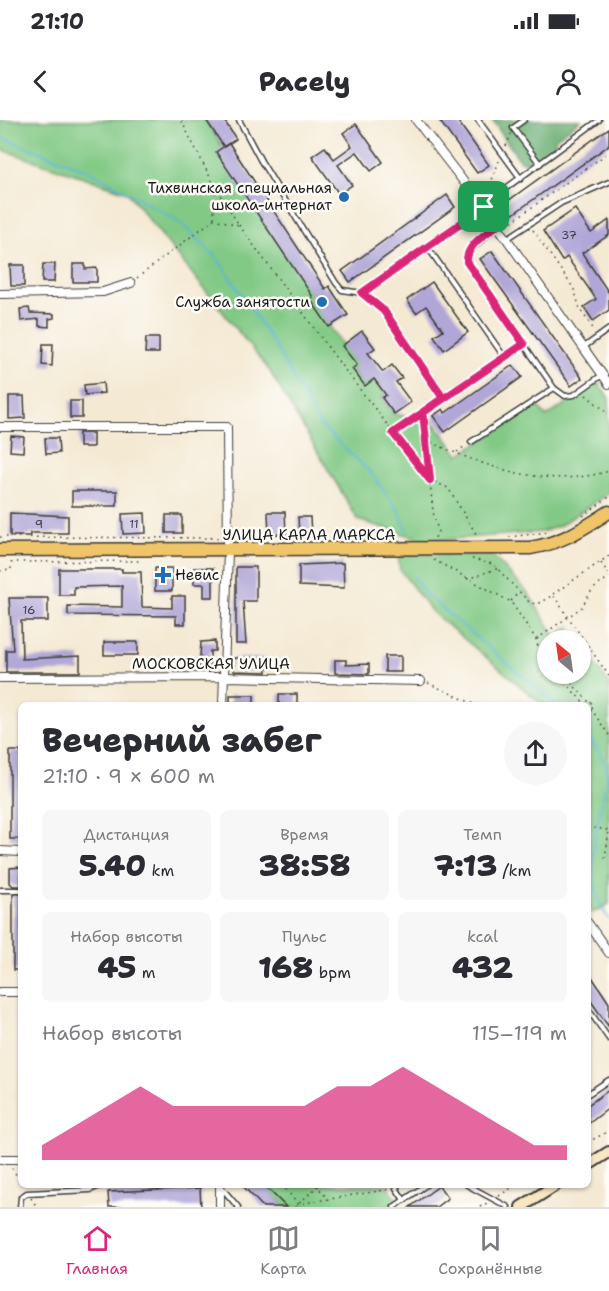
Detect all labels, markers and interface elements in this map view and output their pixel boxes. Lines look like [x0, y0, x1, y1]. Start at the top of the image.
text: 21:10 [30, 7, 84, 36]
text: Pacely [259, 63, 350, 100]
icon: back [24, 65, 57, 98]
icon: person [552, 65, 585, 98]
place label: Тихвинская специальная школа-интернат [147, 178, 332, 215]
pin [458, 181, 509, 232]
marker: Тихвинская специальная школа-интернат [337, 190, 351, 204]
icon: arrive [467, 190, 500, 223]
house number: 37 [561, 227, 577, 243]
place label: Служба занятости [175, 292, 310, 312]
marker: Служба занятости [315, 295, 329, 309]
house number: 9 [35, 516, 43, 532]
house number: 11 [129, 516, 139, 532]
street label: УЛИЦА КАРЛА МАРКСА [223, 525, 396, 545]
place label: Невис [175, 565, 219, 585]
marker: Невис [156, 568, 170, 582]
house number: 16 [22, 602, 36, 618]
north arrow [537, 630, 591, 684]
map controls [537, 630, 591, 684]
street label: МОСКОВСКАЯ УЛИЦА [132, 654, 290, 674]
text: Вечерний забег [42, 718, 322, 763]
button: share [504, 722, 567, 785]
text: 21:10 · 9 × 600 m [42, 763, 215, 789]
text: Дистанция [84, 824, 169, 845]
text: Время [280, 824, 329, 845]
text: Темп [463, 824, 502, 845]
text: 5.40 [79, 845, 146, 886]
text: 38:58 [259, 845, 350, 886]
text: 7:13 [434, 845, 497, 886]
text: km [146, 860, 174, 881]
text: /km [497, 860, 531, 881]
text: Набор высоты [70, 926, 183, 947]
text: Пульс [282, 926, 327, 947]
text: kcal [467, 926, 498, 947]
text: 45 [97, 947, 136, 988]
text: 168 [258, 947, 313, 988]
text: 432 [452, 947, 513, 988]
text: m [136, 962, 156, 983]
text: bpm [313, 962, 351, 983]
text: Набор высоты [42, 1020, 182, 1046]
text: 115–119 m [472, 1020, 567, 1046]
tab: Главная [66, 1222, 128, 1279]
tab: Карта [260, 1222, 306, 1279]
tab: Сохранённые [438, 1222, 543, 1279]

